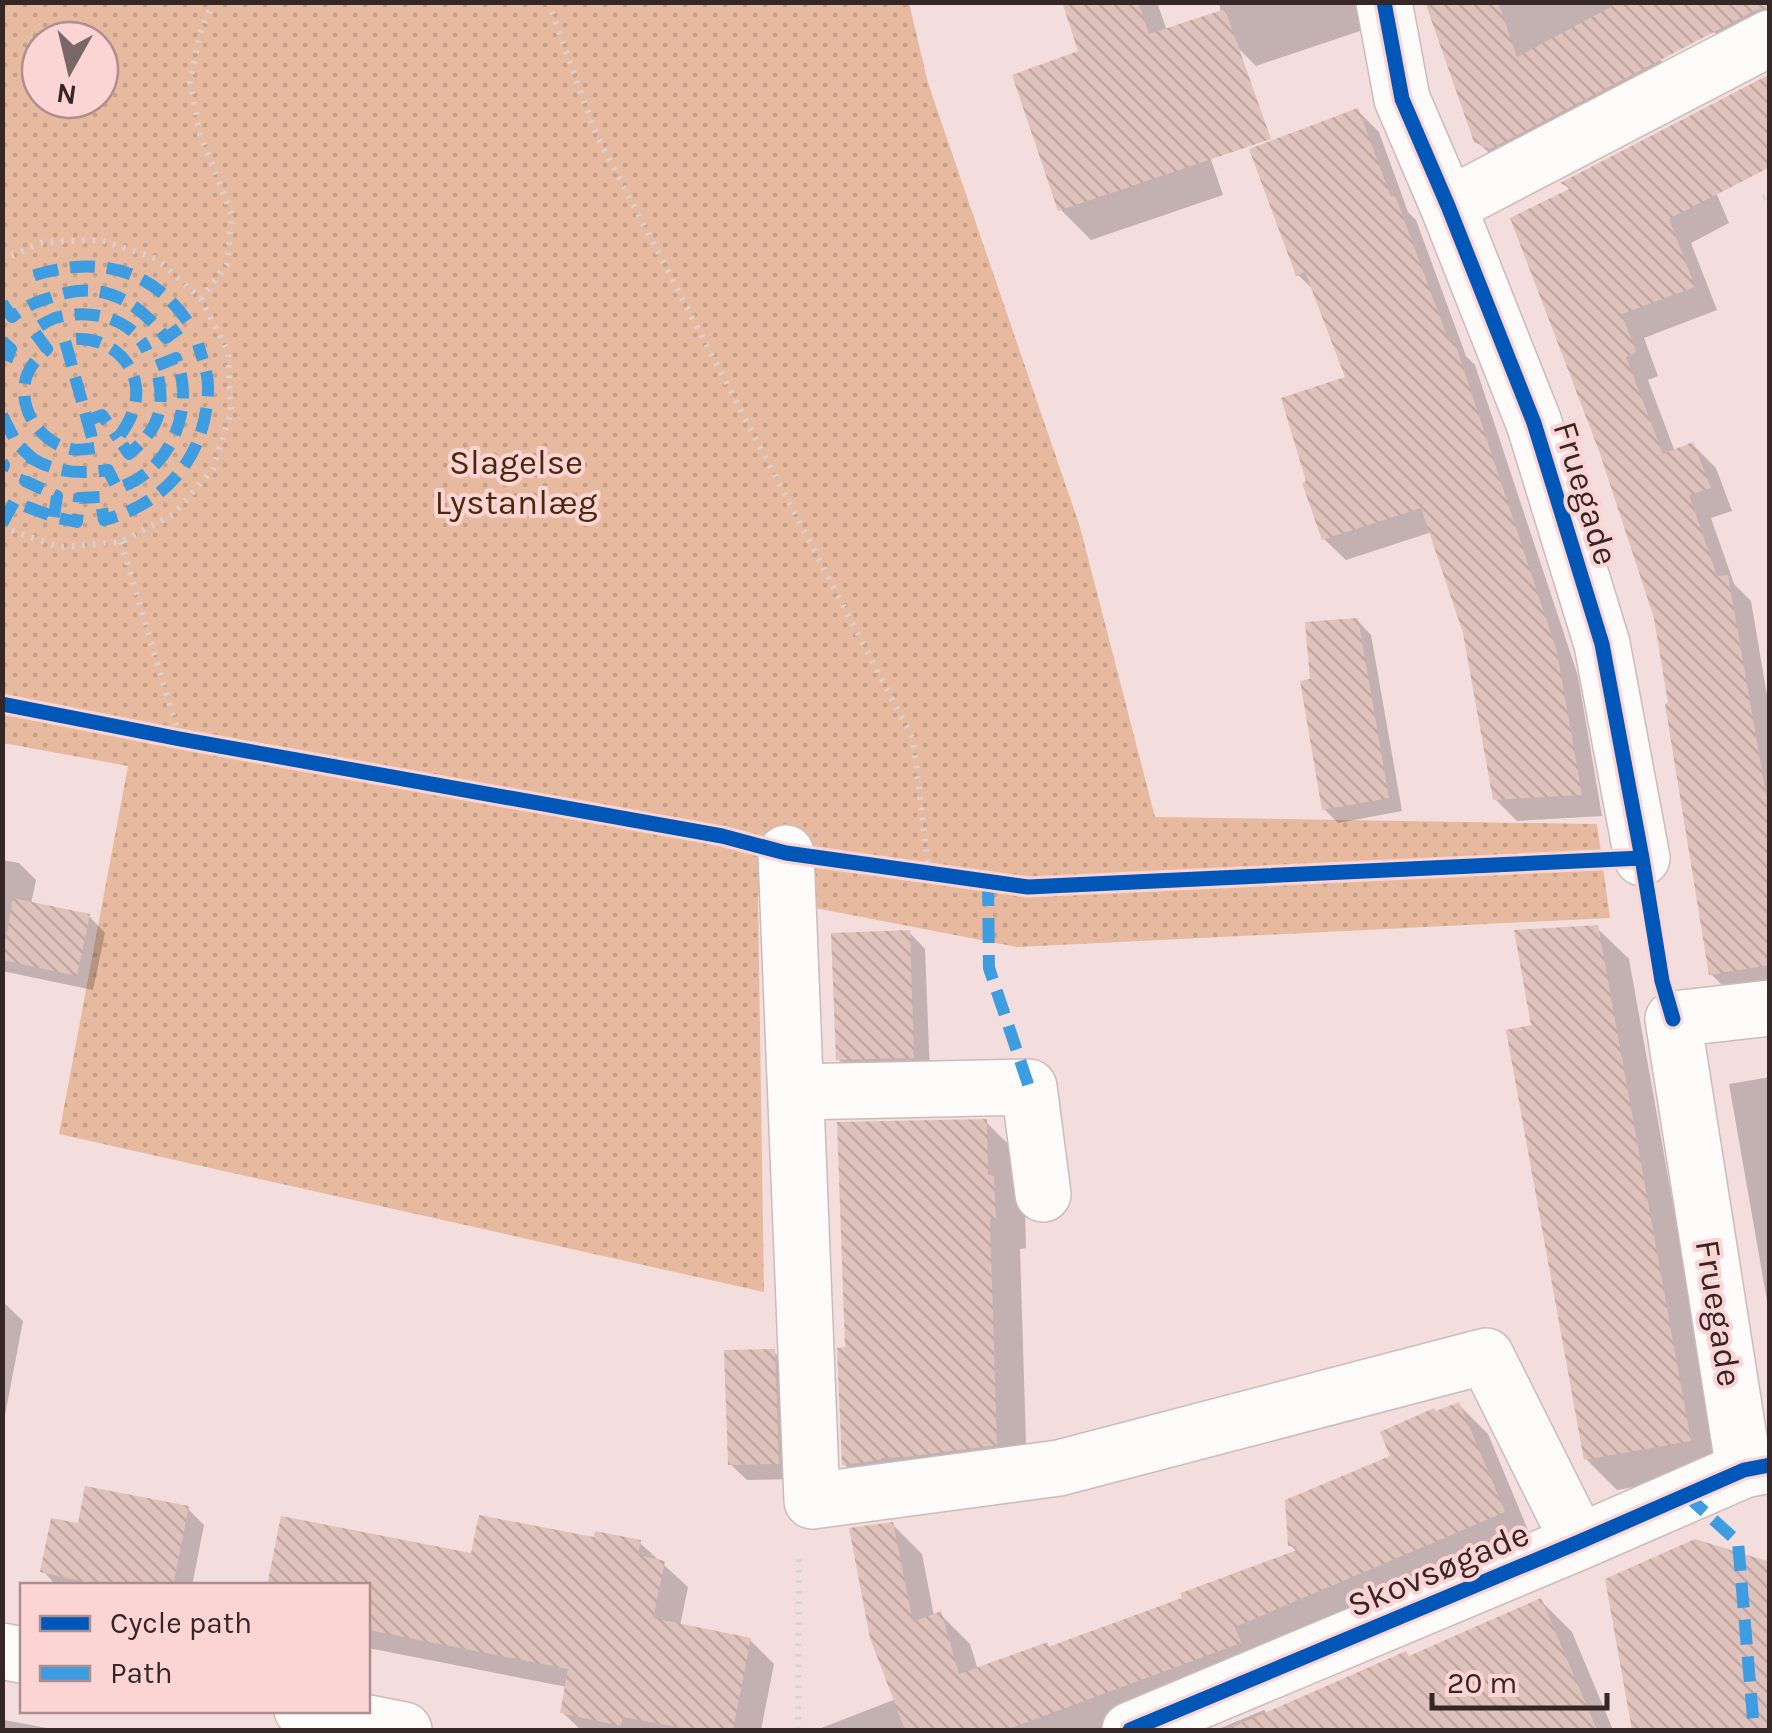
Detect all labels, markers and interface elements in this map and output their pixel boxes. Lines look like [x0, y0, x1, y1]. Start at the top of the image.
north arrow [20, 20, 120, 120]
text: N [54, 77, 79, 112]
street label: Fruegade [1544, 416, 1627, 570]
park label: Slagelse Lystanlæg [435, 442, 598, 523]
street label: Fruegade [1687, 1237, 1750, 1389]
street label: Skovsøgade [1341, 1513, 1535, 1626]
legend [20, 1583, 370, 1713]
text: Cycle path [110, 1605, 252, 1641]
scale bar [1432, 1648, 1607, 1710]
text: Path [110, 1655, 173, 1691]
text: 20 m [1447, 1665, 1517, 1701]

